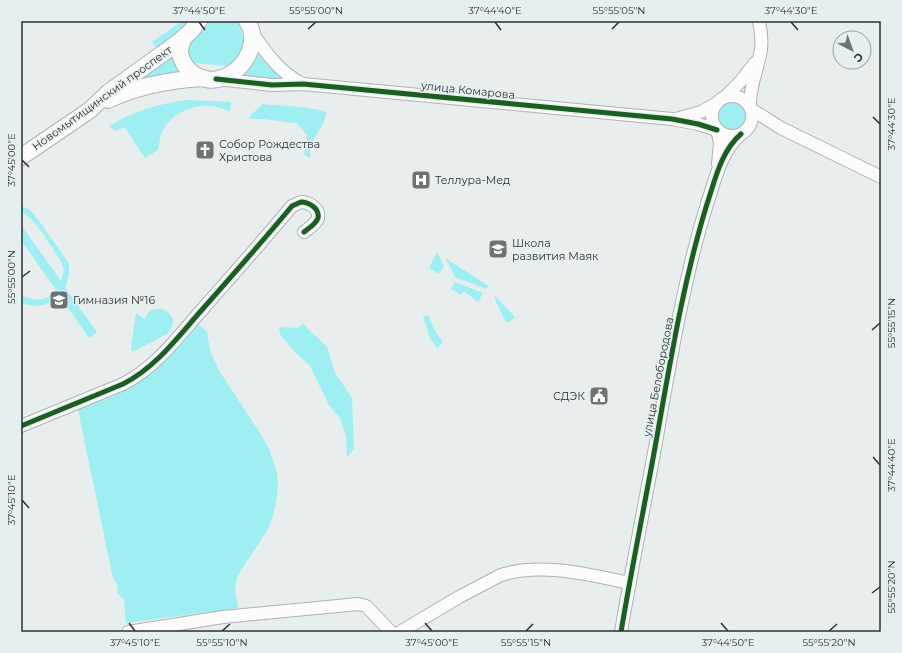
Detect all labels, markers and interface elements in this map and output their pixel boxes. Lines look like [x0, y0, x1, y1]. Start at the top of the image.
text: 37°44'50"E [172, 4, 226, 17]
text: 55°55'00"N [289, 4, 343, 17]
text: 37°44'40"E [468, 4, 522, 17]
text: 55°55'05"N [593, 4, 645, 17]
text: 37°44'30"E [764, 4, 818, 17]
north arrow [832, 30, 872, 70]
street label: Новомытищинский проспект [29, 42, 175, 153]
text: С [851, 50, 866, 65]
street label: улица Комарова [419, 78, 516, 102]
text: 37°44'30"E [885, 97, 898, 151]
text: 37°45'00"E [5, 133, 18, 187]
place label: Собор Рождества Христова [219, 137, 320, 164]
church icon: Собор Рождества Христова [194, 139, 216, 161]
hospital icon: Теллура-Мед [410, 169, 432, 191]
place label: Теллура-Мед [435, 173, 510, 187]
place label: Школа развития Маяк [512, 236, 599, 263]
school or university icon: Школа развития Маяк [487, 238, 509, 260]
text: 55°55'00"N [5, 250, 18, 304]
school or university icon: Гимназия №16 [48, 289, 70, 311]
place label: Гимназия №16 [73, 293, 156, 307]
text: 55°55'15"N [885, 298, 898, 348]
street label: улица Белобородова [639, 316, 676, 439]
public building icon: СДЭК [588, 385, 610, 407]
place label: СДЭК [553, 389, 585, 403]
text: 37°44'40"E [885, 438, 898, 492]
text: 37°45'10"E [5, 474, 18, 525]
text: 55°55'20"N [885, 560, 898, 614]
text: 37°45'10"E [110, 636, 161, 649]
text: 55°55'10"N [196, 636, 248, 649]
text: 37°45'00"E [405, 636, 459, 649]
text: 55°55'15"N [501, 636, 551, 649]
text: 37°44'50"E [701, 636, 755, 649]
text: 55°55'20"N [802, 636, 856, 649]

